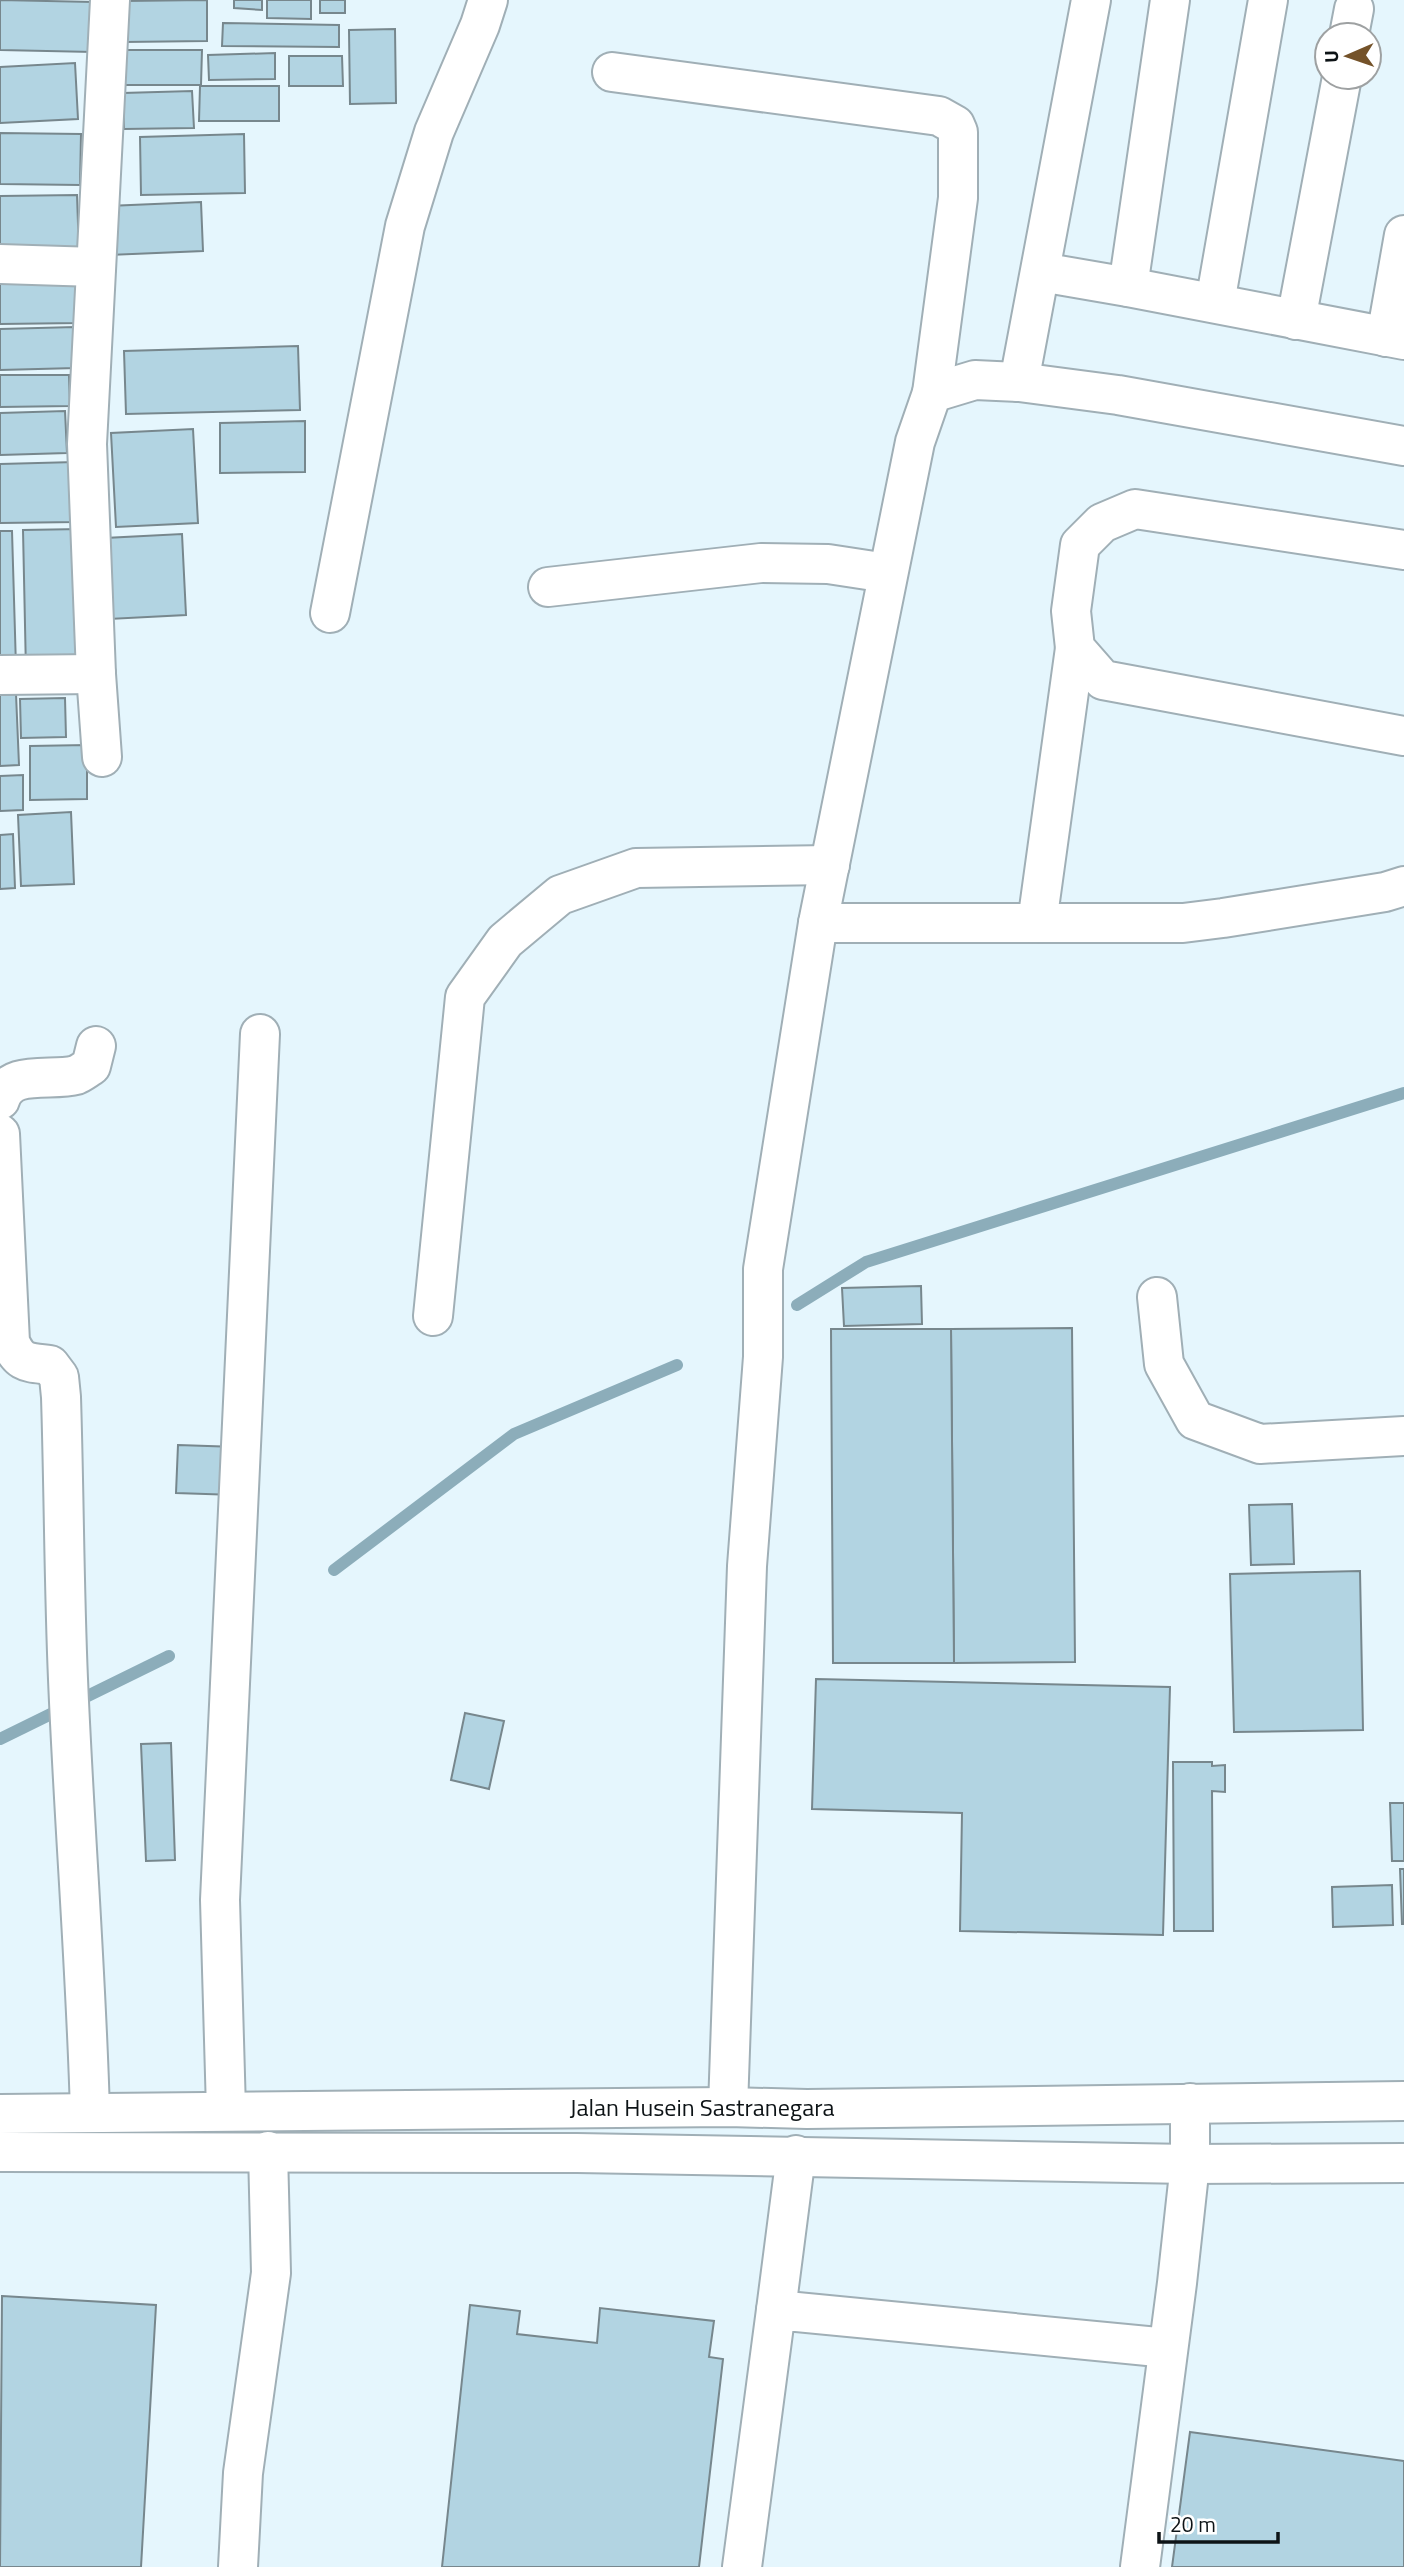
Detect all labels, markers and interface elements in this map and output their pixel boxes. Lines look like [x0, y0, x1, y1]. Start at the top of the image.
north arrow [1313, 21, 1383, 91]
text: U [1316, 50, 1345, 63]
street label: Jalan Husein Sastranegara [570, 2089, 834, 2125]
scale bar [1159, 2500, 1278, 2544]
text: 20 m [1170, 2508, 1216, 2540]

